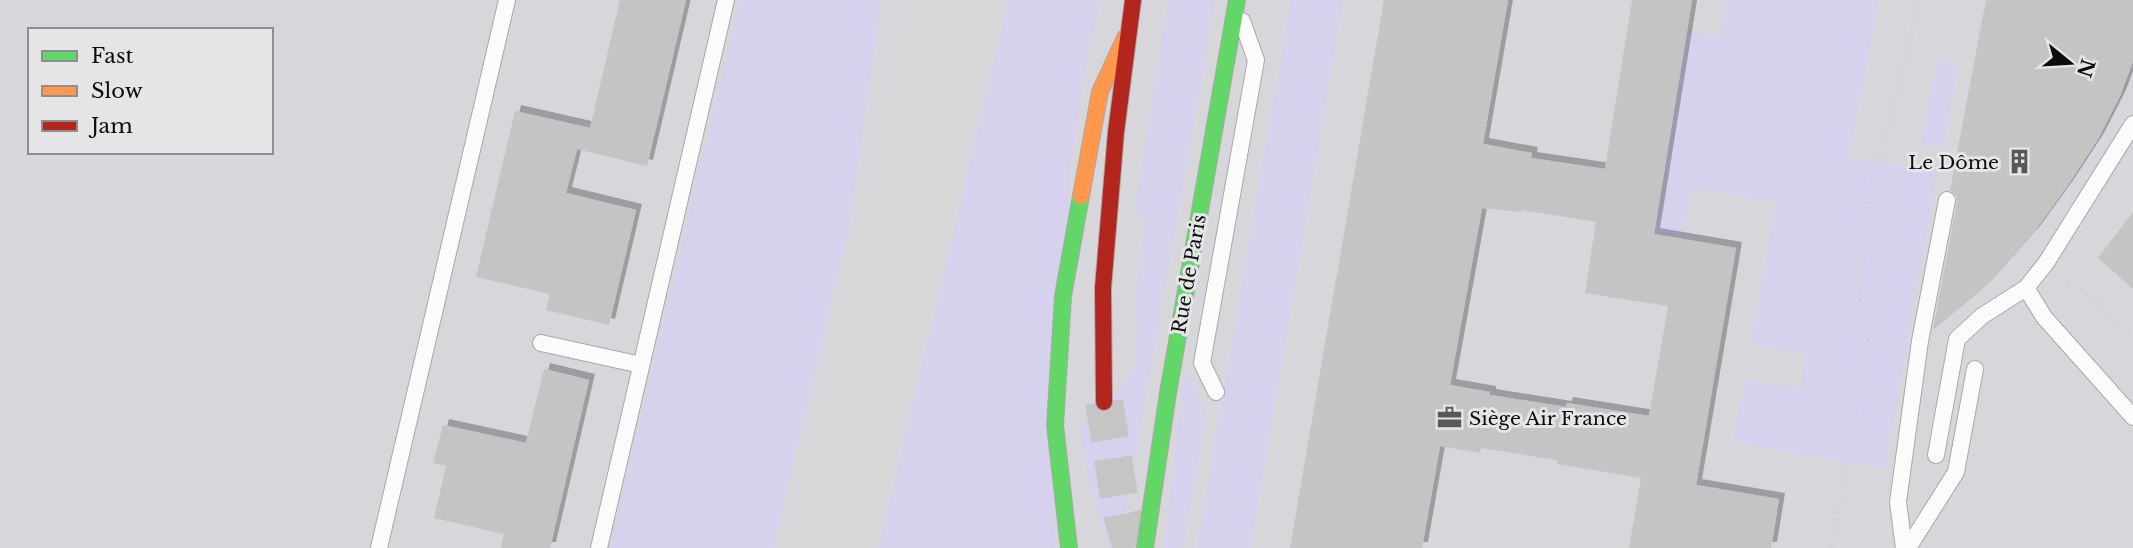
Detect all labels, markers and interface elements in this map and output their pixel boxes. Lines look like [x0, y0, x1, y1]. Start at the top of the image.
legend [28, 28, 273, 154]
north arrow [2035, 28, 2105, 98]
text: Fast [91, 43, 133, 69]
text: N [2072, 56, 2099, 80]
text: Slow [91, 78, 143, 104]
text: Jam [88, 113, 133, 139]
building icon: Le Dôme [2005, 148, 2033, 176]
place label: Le Dôme [1908, 151, 1999, 174]
street label: Rue de Paris [1167, 213, 1211, 335]
office icon: Siège Air France [1435, 404, 1463, 432]
place label: Siège Air France [1469, 407, 1627, 430]

